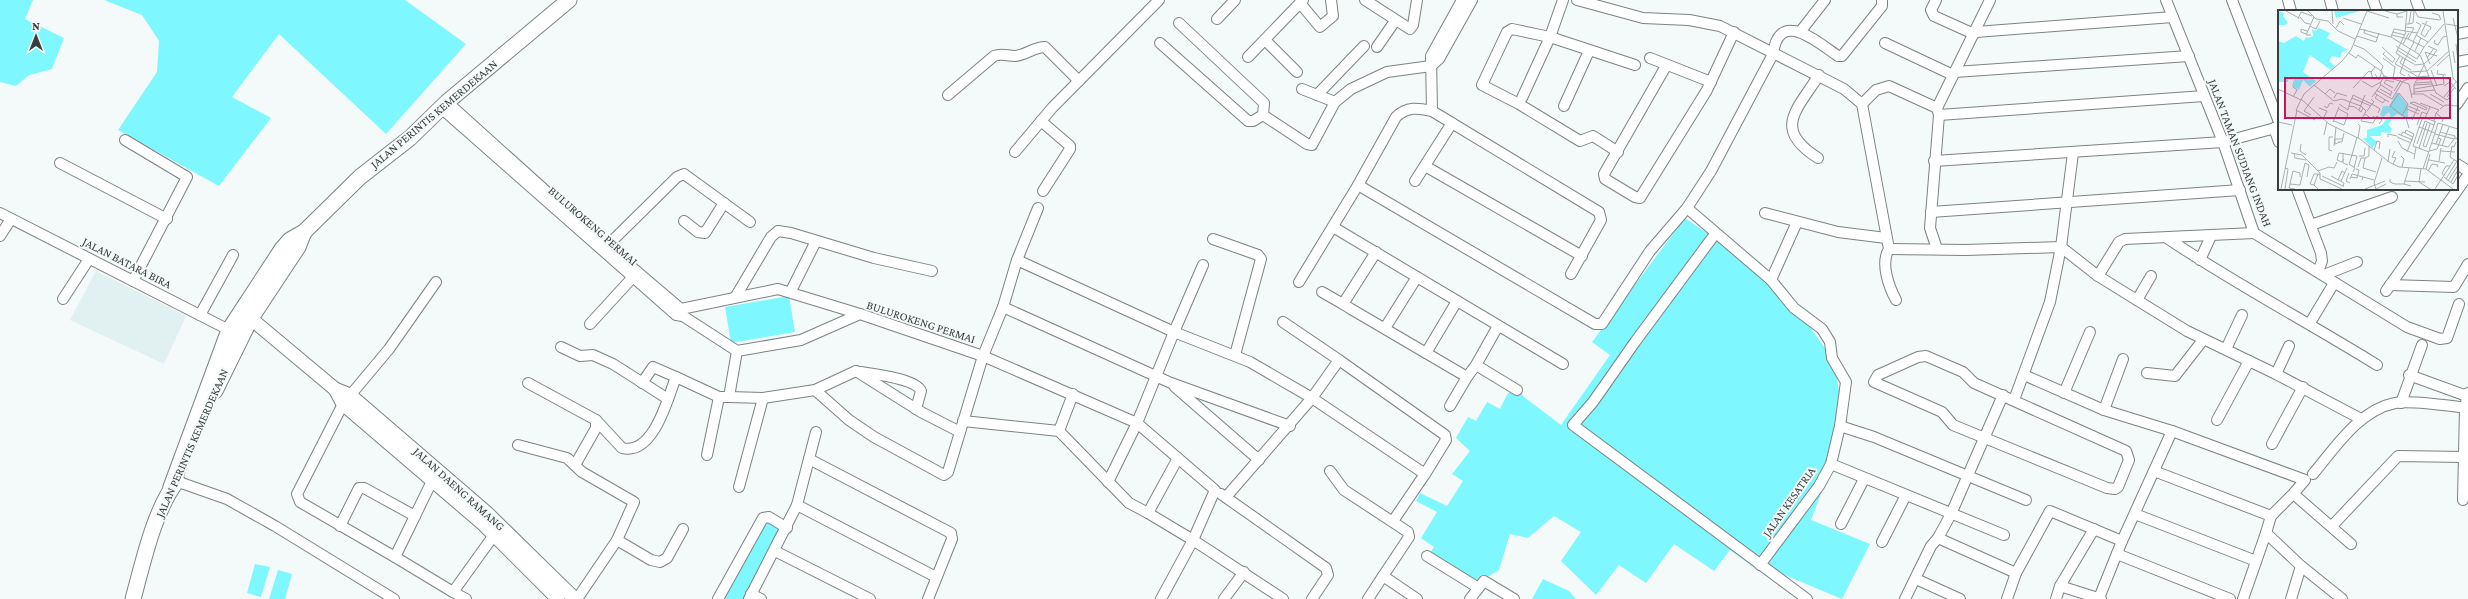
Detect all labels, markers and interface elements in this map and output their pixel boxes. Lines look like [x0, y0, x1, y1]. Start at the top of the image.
inset map [2278, 10, 2458, 190]
north arrow [16, 16, 56, 56]
text: N [32, 20, 40, 32]
street label: JALAN PERINTIS KEMERDEKAAN [367, 57, 500, 172]
street label: JALAN TAMAN SUDIANG INDAH [2205, 76, 2275, 229]
street label: BULUROKENG PERMAI [546, 184, 641, 269]
street label: JALAN BATARA BIRA [79, 234, 174, 292]
street label: BULUROKENG PERMAI [865, 298, 977, 346]
street label: JALAN PERINTIS KEMERDEKAAN [152, 366, 231, 520]
street label: JALAN DAENG RAMANG [410, 444, 508, 534]
street label: JALAN KESATRIA [1759, 464, 1818, 541]

